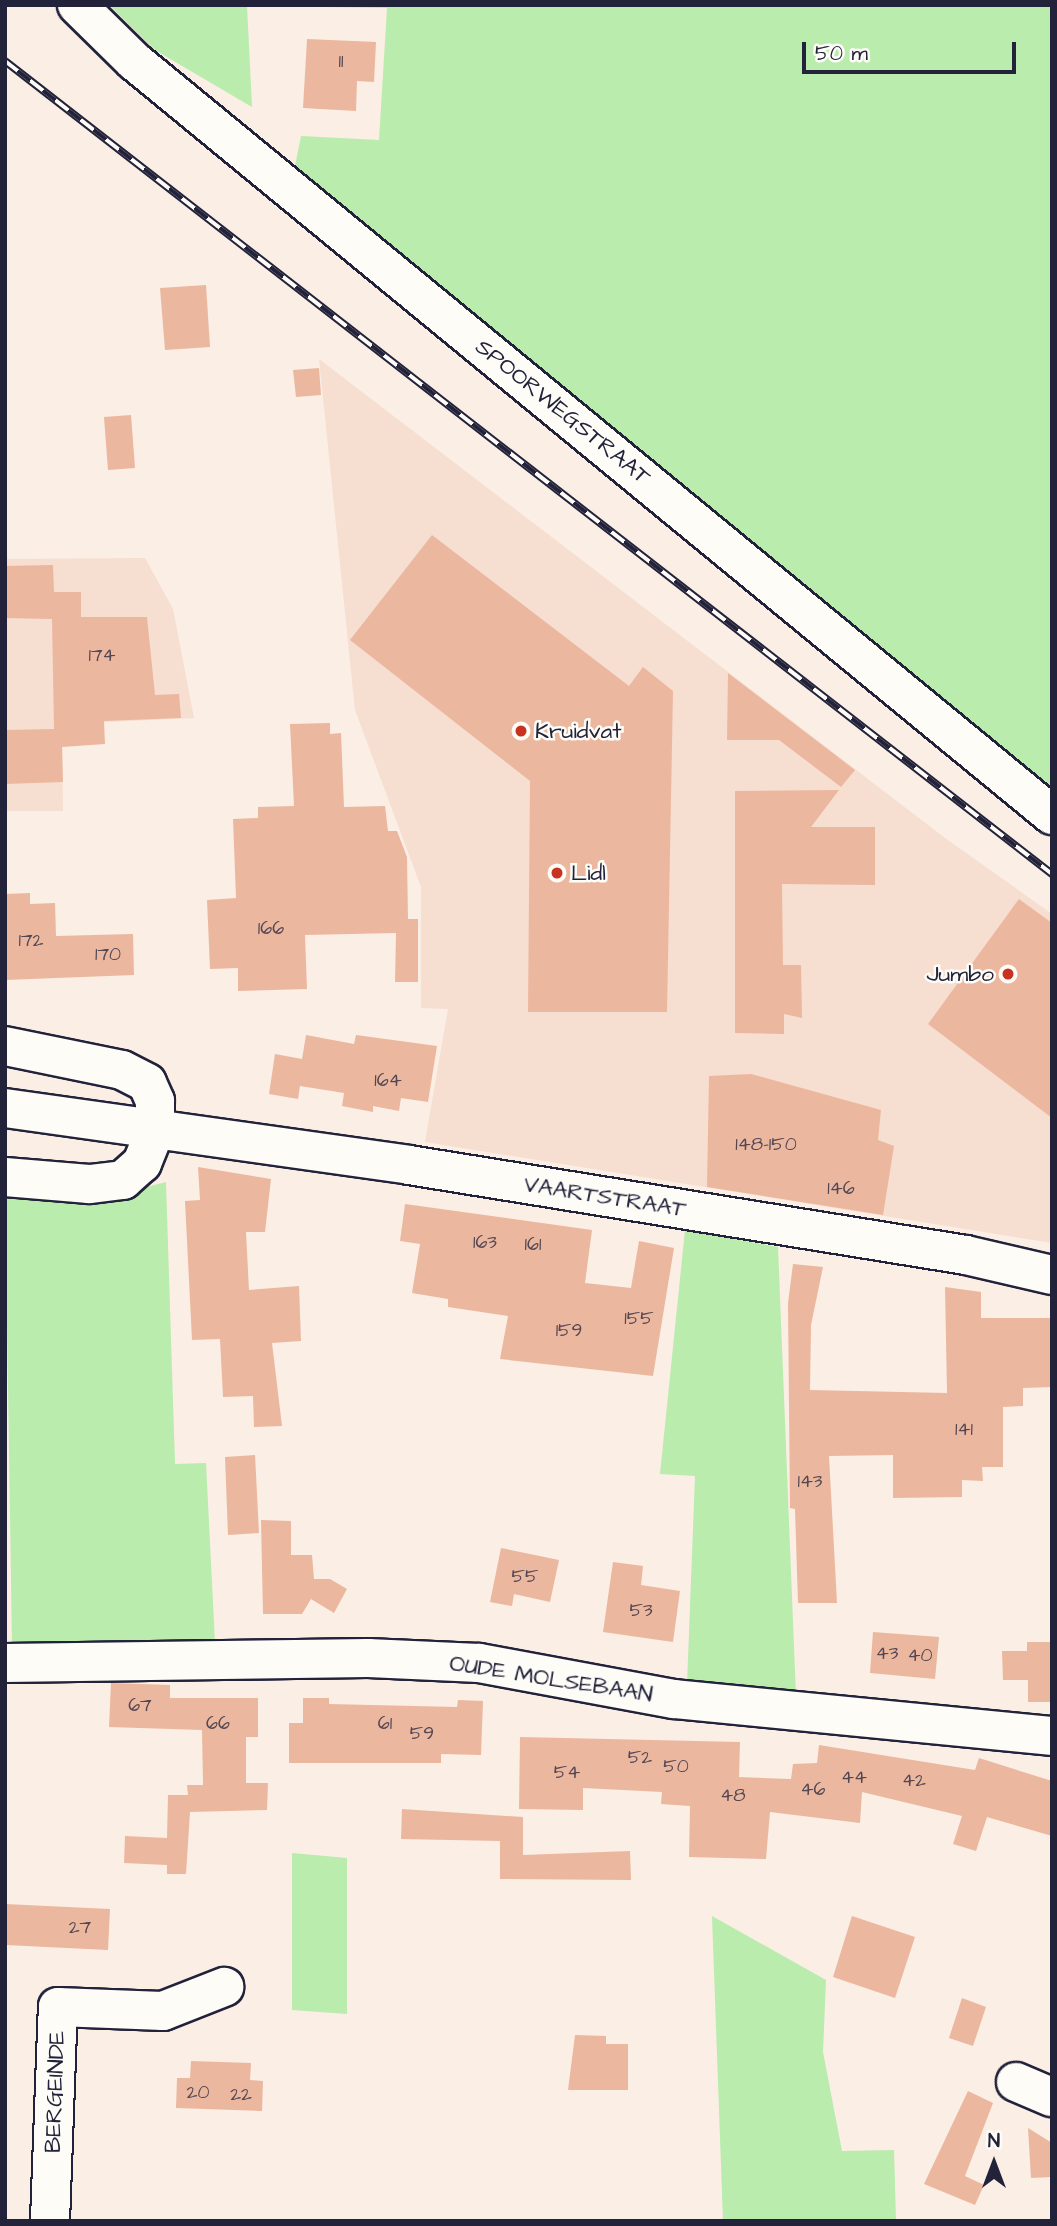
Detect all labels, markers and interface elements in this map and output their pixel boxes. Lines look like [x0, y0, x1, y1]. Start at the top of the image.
scale bar [805, 28, 1018, 72]
text: 50 m [815, 39, 868, 68]
house number: 11 [339, 51, 343, 73]
street label: SPOORWEGSTRAAT [470, 333, 656, 491]
house number: 174 [88, 645, 116, 667]
place label: Kruidvat [535, 717, 621, 745]
marker: Kruidvat [513, 723, 529, 739]
place label: Lidl [571, 859, 606, 887]
marker: Lidl [549, 865, 565, 881]
house number: 166 [258, 918, 284, 940]
house number: 172 [19, 930, 43, 952]
house number: 170 [95, 944, 121, 966]
place label: Jumbo [926, 960, 994, 988]
marker: Jumbo [1000, 966, 1016, 982]
house number: 164 [374, 1070, 402, 1092]
house number: 148-150 [735, 1134, 797, 1156]
street label: VAARTSTRAAT [522, 1171, 688, 1223]
house number: 146 [827, 1178, 855, 1200]
house number: 163 [473, 1232, 497, 1254]
house number: 161 [525, 1234, 541, 1256]
house number: 155 [624, 1308, 654, 1330]
house number: 159 [556, 1320, 582, 1342]
house number: 141 [955, 1419, 973, 1441]
house number: 143 [797, 1471, 823, 1493]
house number: 55 [512, 1566, 538, 1588]
house number: 53 [629, 1600, 653, 1622]
house number: 43 [876, 1643, 898, 1665]
house number: 40 [908, 1645, 932, 1667]
street label: OUDE MOLSEBAAN [448, 1649, 654, 1709]
house number: 67 [128, 1695, 152, 1717]
house number: 66 [206, 1713, 230, 1735]
house number: 61 [378, 1713, 392, 1735]
house number: 59 [410, 1723, 434, 1745]
house number: 52 [628, 1747, 652, 1769]
house number: 50 [663, 1756, 689, 1778]
house number: 54 [554, 1762, 580, 1784]
house number: 44 [841, 1767, 867, 1789]
house number: 42 [902, 1770, 926, 1792]
house number: 46 [801, 1779, 825, 1801]
house number: 48 [720, 1785, 746, 1807]
house number: 27 [69, 1917, 91, 1939]
street label: BERGEINDE [39, 2030, 71, 2154]
house number: 20 [187, 2082, 209, 2104]
house number: 22 [230, 2084, 252, 2106]
north arrow [959, 2128, 1029, 2198]
text: N [988, 2128, 1000, 2155]

